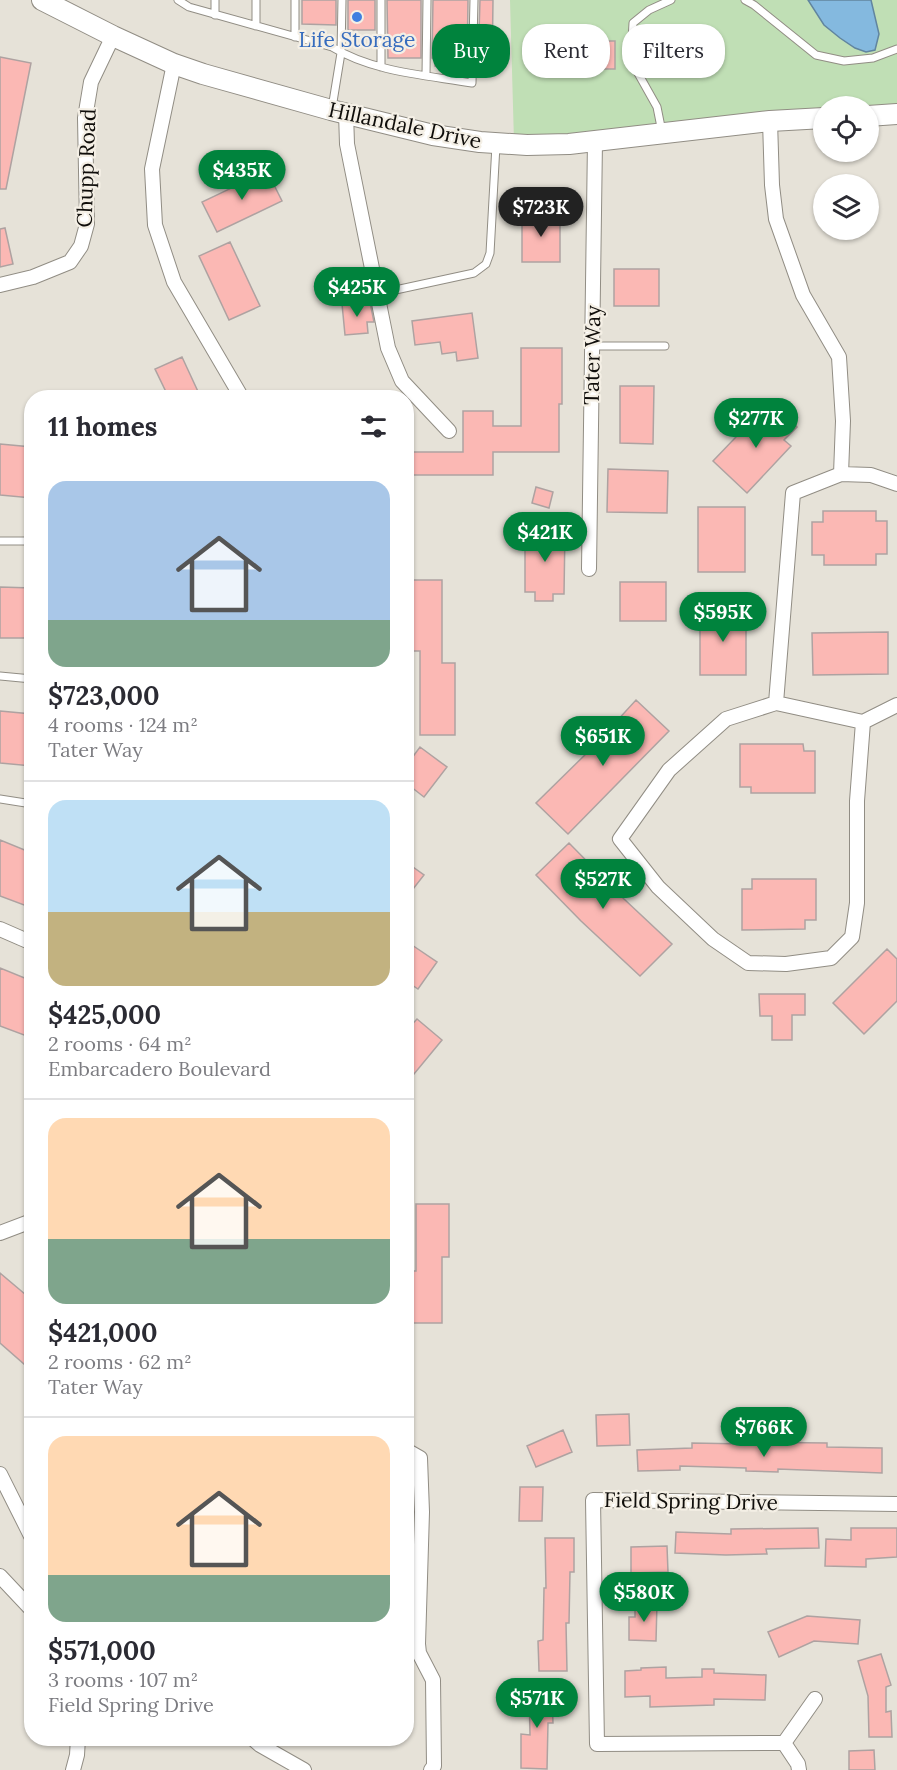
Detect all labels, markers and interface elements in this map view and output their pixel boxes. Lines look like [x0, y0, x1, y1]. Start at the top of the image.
marker: Life Storage [350, 10, 364, 24]
chip: Buy [432, 24, 510, 78]
chip: Rent [522, 24, 610, 78]
chip: Filters [622, 24, 725, 78]
place label: Life Storage [299, 26, 415, 53]
street label: Hillandale Drive [326, 96, 484, 154]
map controls [813, 96, 879, 240]
button: locate [813, 96, 879, 162]
street label: Chupp Road [70, 108, 102, 228]
pin: $435K [200, 150, 284, 201]
text: $435K [213, 157, 271, 182]
button: layers [813, 174, 879, 240]
pin: $723K [499, 187, 583, 238]
text: $723K [512, 194, 570, 219]
pin: $425K [315, 267, 399, 318]
text: $425K [328, 274, 386, 299]
street label: Tater Way [578, 305, 606, 405]
pin: $277K [714, 398, 798, 449]
text: $277K [728, 405, 784, 430]
text: 11 homes [48, 410, 157, 443]
icon: filters [357, 410, 390, 443]
pin: $421K [503, 512, 587, 563]
text: $421K [517, 519, 573, 544]
icon: home [165, 520, 273, 628]
pin: $595K [681, 592, 765, 643]
text: $595K [693, 599, 753, 624]
text: $723,000 [48, 679, 160, 712]
text: 4 rooms · 124 m² [48, 712, 198, 737]
pin: $651K [561, 716, 645, 767]
text: $651K [575, 723, 631, 748]
text: Tater Way [48, 737, 143, 762]
icon: home [165, 839, 273, 947]
pin: $527K [561, 859, 645, 910]
text: $527K [575, 866, 631, 891]
text: $425,000 [48, 998, 161, 1031]
text: 2 rooms · 64 m² [48, 1031, 192, 1056]
text: Embarcadero Boulevard [48, 1056, 271, 1081]
icon: home [165, 1157, 273, 1265]
text: $421,000 [48, 1316, 158, 1349]
text: 2 rooms · 62 m² [48, 1349, 192, 1374]
text: Tater Way [48, 1374, 143, 1399]
pin: $766K [722, 1407, 806, 1458]
text: $766K [735, 1414, 793, 1439]
icon: home [165, 1475, 273, 1583]
street label: Field Spring Drive [604, 1486, 778, 1516]
pin: $580K [602, 1572, 686, 1623]
text: $580K [614, 1579, 674, 1604]
text: $571,000 [48, 1634, 156, 1667]
text: 3 rooms · 107 m² [48, 1667, 198, 1692]
pin: $571K [495, 1678, 579, 1729]
text: $571K [510, 1685, 564, 1710]
text: Field Spring Drive [48, 1692, 214, 1717]

